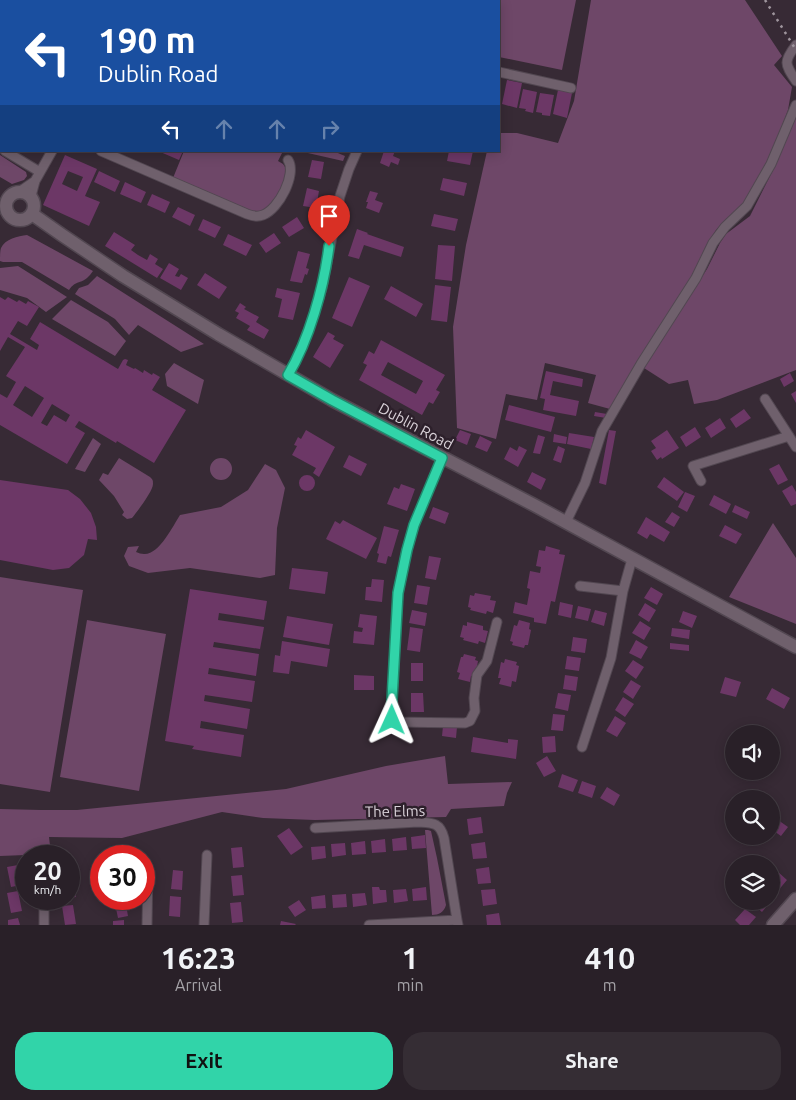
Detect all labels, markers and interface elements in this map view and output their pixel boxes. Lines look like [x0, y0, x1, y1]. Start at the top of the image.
icon: left [15, 20, 80, 85]
text: 190 m [98, 20, 196, 60]
text: Dublin Road [98, 61, 218, 86]
icon: left [157, 115, 185, 143]
icon: ahead [210, 115, 238, 143]
icon: ahead [263, 115, 291, 143]
icon: right [316, 115, 344, 143]
pin [308, 195, 350, 246]
icon: arrive [315, 202, 343, 230]
street label: Dublin Road [376, 399, 456, 453]
position arrow [365, 693, 417, 745]
map controls [725, 725, 780, 910]
button: sound [725, 725, 780, 780]
button: search [725, 790, 780, 845]
street label: The Elms [365, 802, 425, 820]
speed limit sign: 30 [90, 845, 155, 910]
button: layers [725, 855, 780, 910]
text: 20 [33, 857, 62, 885]
text: km/h [34, 883, 61, 896]
text: 16:23 [161, 941, 236, 975]
text: 1 [402, 941, 419, 975]
text: 410 [584, 941, 635, 975]
text: Arrival [175, 976, 222, 994]
text: min [397, 976, 424, 994]
text: m [603, 976, 617, 994]
button: Exit [15, 1032, 393, 1090]
button: Share [403, 1032, 781, 1090]

